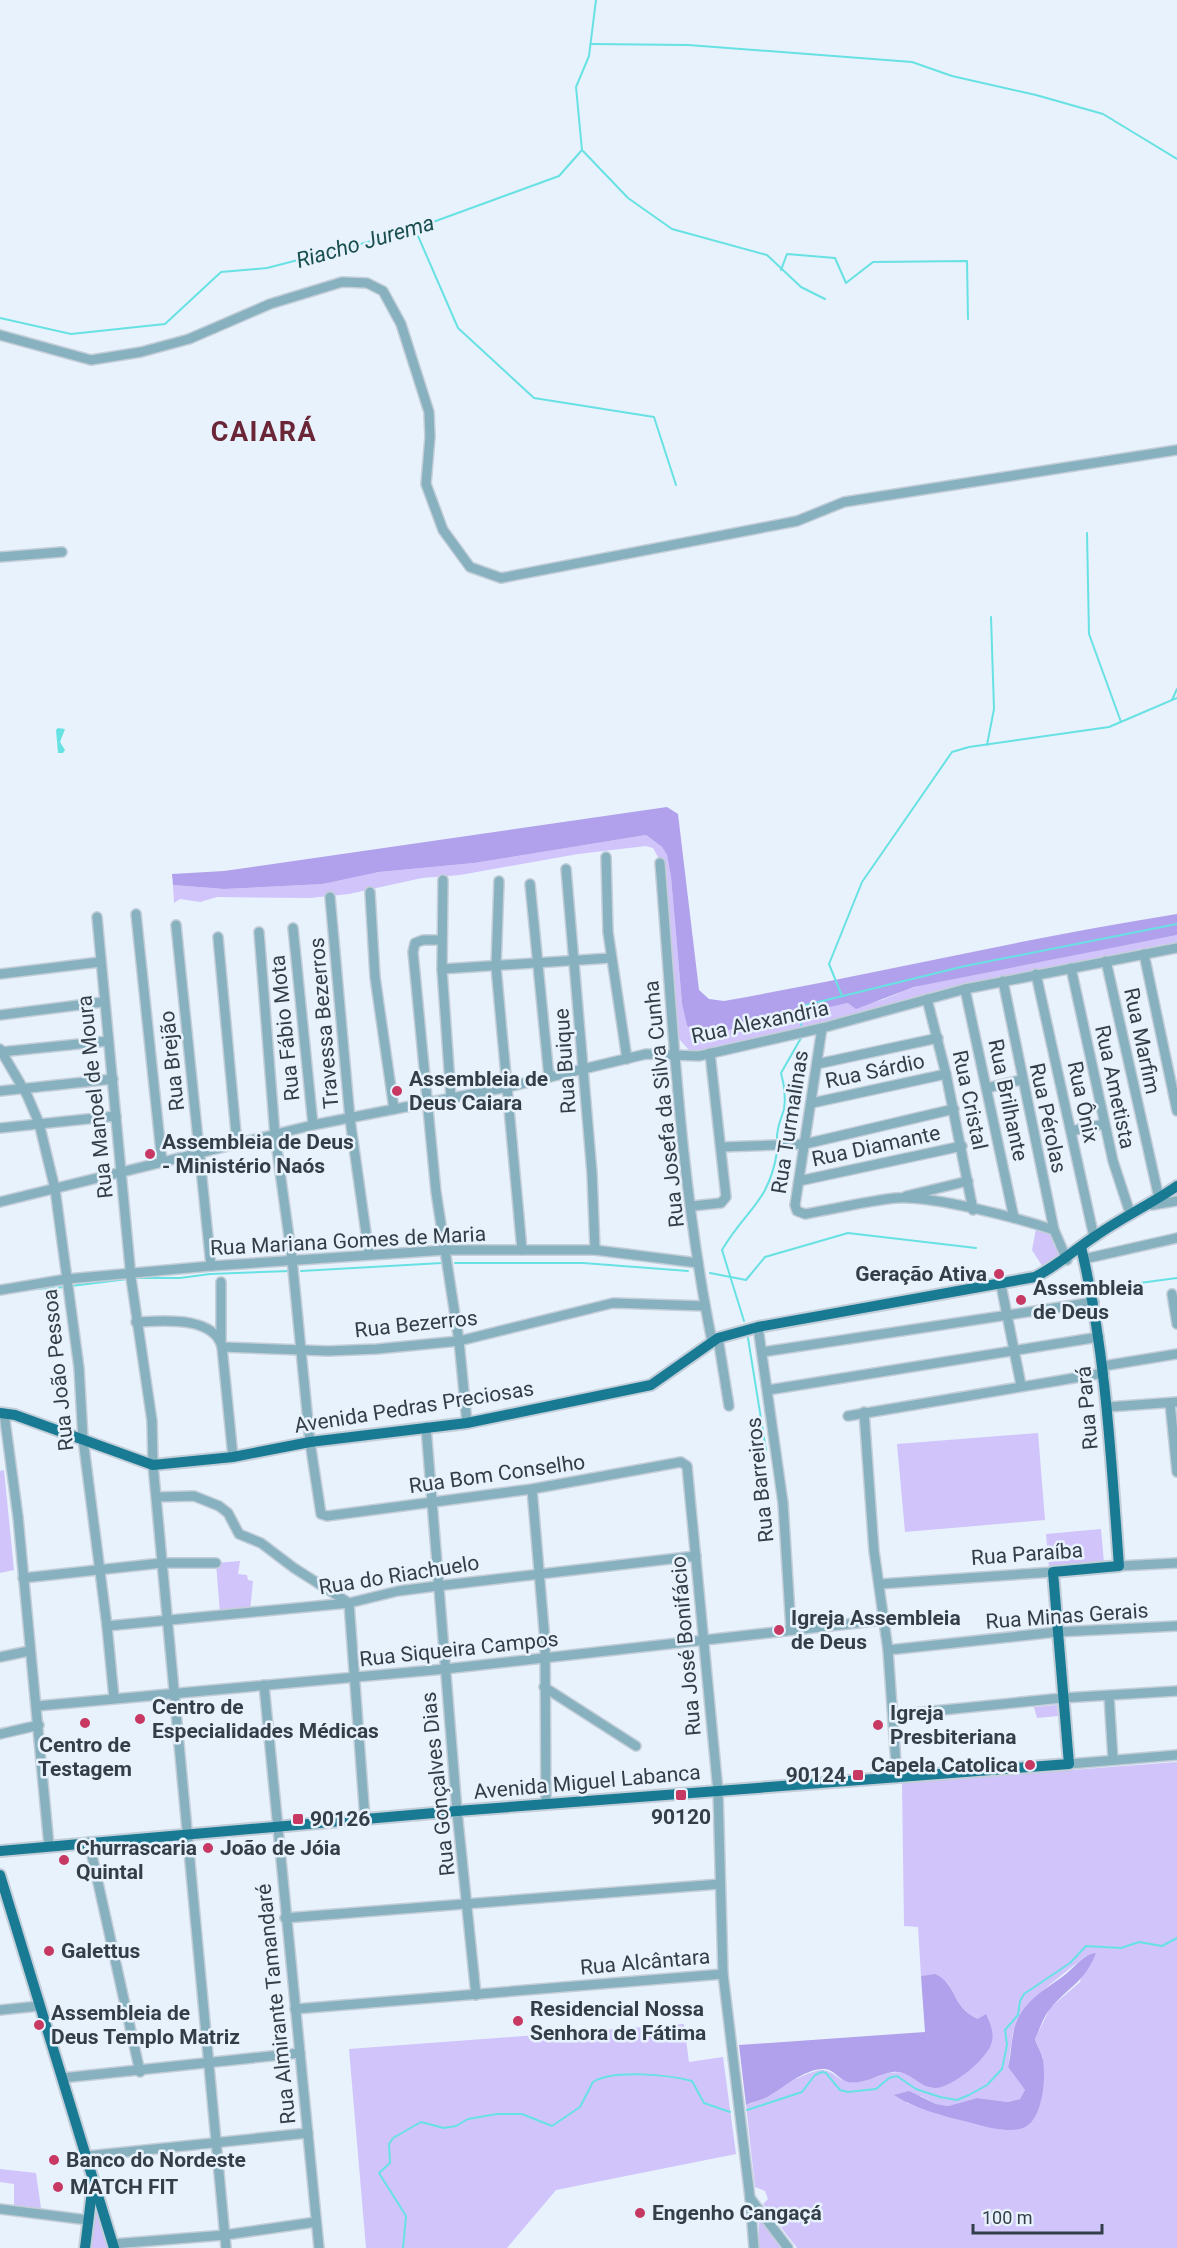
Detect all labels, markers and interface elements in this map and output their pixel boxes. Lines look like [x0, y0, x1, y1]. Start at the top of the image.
water label: Riacho Jurema [293, 210, 437, 273]
district label: CAIARÁ [211, 415, 317, 448]
street label: Travessa Bezerros [305, 936, 343, 1110]
street label: Rua Fábio Mota [265, 954, 305, 1102]
street label: Rua Josefa da Silva Cunha [639, 979, 689, 1229]
street label: Rua Marfim [1119, 986, 1165, 1096]
street label: Rua Manoel de Moura [72, 994, 118, 1200]
street label: Rua Alexandria [689, 996, 831, 1048]
street label: Rua Buique [549, 1008, 581, 1114]
street label: Rua Brejão [155, 1010, 189, 1112]
street label: Rua Ametista [1090, 1023, 1140, 1151]
street label: Rua Brilhante [983, 1037, 1033, 1163]
street label: Rua Cristal [948, 1048, 992, 1152]
street label: Rua Turmalinas [767, 1049, 813, 1195]
street label: Rua Sárdio [823, 1049, 927, 1093]
street label: Rua Ônix [1063, 1059, 1103, 1145]
street label: Rua Pérolas [1025, 1061, 1071, 1175]
place label: Assembleia de Deus Caiara [409, 1067, 548, 1115]
marker: Assembleia de Deus Caiara [390, 1084, 404, 1098]
street label: Rua Diamante [809, 1121, 943, 1171]
place label: Assembleia de Deus - Ministério Naós [162, 1130, 354, 1178]
marker: Assembleia de Deus - Ministério Naós [143, 1147, 157, 1161]
street label: Rua Mariana Gomes de Maria [209, 1222, 487, 1260]
place label: Geração Ativa [855, 1262, 987, 1286]
marker: Geração Ativa [992, 1267, 1006, 1281]
place label: Assembleia de Deus [1033, 1276, 1144, 1324]
street label: Rua João Pessoa [38, 1288, 78, 1452]
marker: Assembleia de Deus [1014, 1293, 1028, 1307]
street label: Rua Bezerros [353, 1306, 479, 1342]
street label: Rua Pará [1071, 1365, 1103, 1451]
street label: Avenida Pedras Preciosas [292, 1376, 536, 1438]
street label: Rua Barreiros [741, 1416, 779, 1544]
street label: Rua Bom Conselho [407, 1450, 587, 1498]
street label: Rua Paraíba [970, 1538, 1084, 1570]
street label: Rua do Riachuelo [317, 1550, 481, 1600]
street label: Rua José Bonifácio [666, 1555, 706, 1737]
street label: Rua Minas Gerais [985, 1598, 1149, 1634]
place label: Igreja Assembleia de Deus [791, 1606, 961, 1654]
marker: Igreja Assembleia de Deus [772, 1623, 786, 1637]
street label: Rua Siqueira Campos [358, 1627, 560, 1671]
street label: Rua Gonçalves Dias [416, 1691, 460, 1877]
place label: Centro de Especialidades Médicas [152, 1695, 379, 1743]
place label: Igreja Presbiteriana [890, 1701, 1016, 1749]
marker: Centro de Especialidades Médicas [133, 1712, 147, 1726]
marker: Centro de Testagem [78, 1716, 92, 1730]
marker: Igreja Presbiteriana [871, 1718, 885, 1732]
place label: Centro de Testagem [38, 1733, 132, 1781]
place label: Capela Catolica [871, 1753, 1018, 1777]
marker: Capela Catolica [1023, 1758, 1037, 1772]
street label: Avenida Miguel Labanca [473, 1760, 701, 1804]
place label: 90124 [786, 1763, 846, 1787]
marker: 90124 [851, 1768, 865, 1782]
marker: 90120 [674, 1788, 688, 1802]
place label: 90120 [651, 1805, 711, 1829]
place label: 90126 [310, 1807, 370, 1831]
marker: 90126 [291, 1812, 305, 1826]
place label: Churrascaria Quintal [76, 1836, 197, 1884]
place label: João de Jóia [220, 1836, 341, 1860]
marker: João de Jóia [201, 1841, 215, 1855]
marker: Churrascaria Quintal [57, 1853, 71, 1867]
street label: Rua Almirante Tamandaré [251, 1883, 301, 2125]
place label: Galettus [61, 1939, 140, 1963]
marker: Galettus [42, 1944, 56, 1958]
street label: Rua Alcântara [579, 1944, 711, 1980]
place label: Residencial Nossa Senhora de Fátima [530, 1997, 706, 2045]
place label: Assembleia de Deus Templo Matriz [51, 2001, 240, 2049]
marker: Residencial Nossa Senhora de Fátima [511, 2014, 525, 2028]
marker: Assembleia de Deus Templo Matriz [32, 2018, 46, 2032]
place label: Banco do Nordeste [66, 2148, 246, 2172]
marker: Banco do Nordeste [47, 2153, 61, 2167]
place label: MATCH FIT [70, 2175, 178, 2199]
marker: MATCH FIT [51, 2180, 65, 2194]
scale bar [973, 2197, 1102, 2235]
place label: Engenho Cangaçá [652, 2201, 822, 2225]
marker: Engenho Cangaçá [633, 2206, 647, 2220]
text: 100 m [982, 2207, 1033, 2228]

